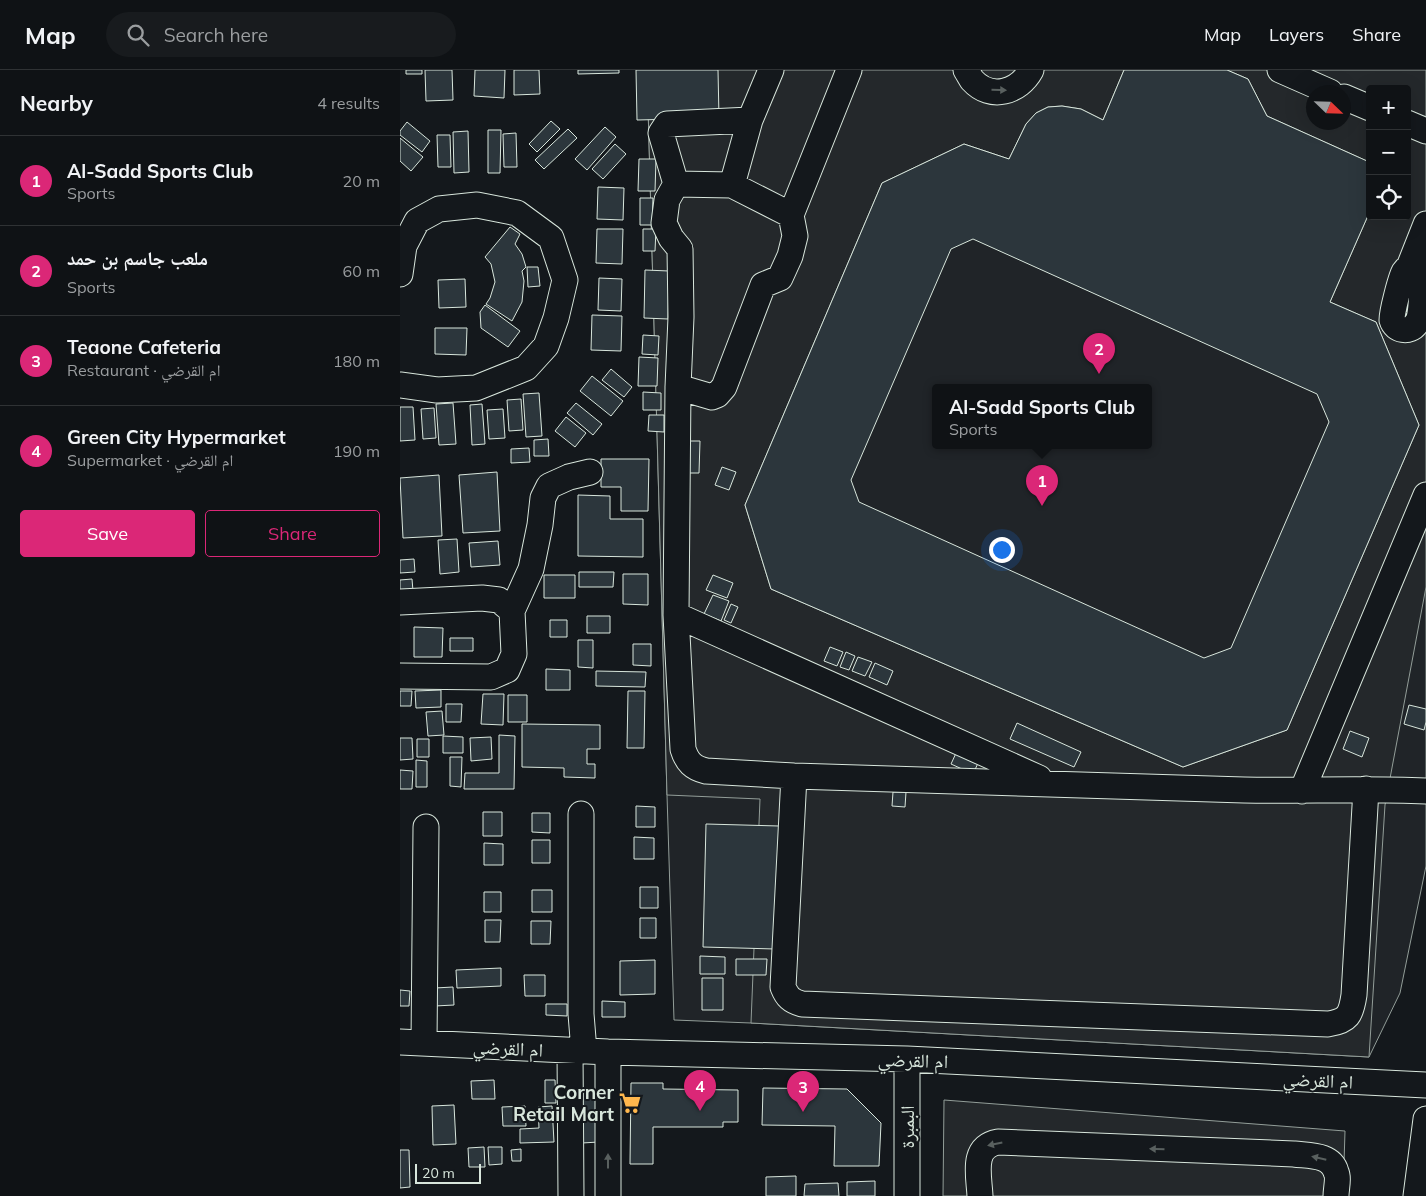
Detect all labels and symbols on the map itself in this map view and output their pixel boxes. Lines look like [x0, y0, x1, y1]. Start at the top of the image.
north arrow [1306, 85, 1351, 130]
one-way arrow [991, 87, 1007, 95]
pin: 2 [1083, 333, 1115, 374]
pin: 1 [1026, 465, 1058, 506]
your location [989, 537, 1015, 563]
street label: ام القرضي [472, 1034, 544, 1066]
street label: ام القرضي [877, 1047, 949, 1077]
street label: ام القرضي [1282, 1066, 1354, 1098]
pin: 4 [684, 1070, 716, 1111]
pin: 3 [787, 1071, 819, 1112]
place label: Corner Retail Mart [513, 1080, 615, 1126]
supermarket icon: Corner Retail Mart [617, 1090, 643, 1116]
street label: البمبرة [895, 1106, 919, 1148]
one-way arrow [986, 1141, 1002, 1149]
one-way arrow [1148, 1145, 1164, 1153]
one-way arrow [604, 1153, 612, 1169]
one-way arrow [1311, 1154, 1326, 1162]
scale bar [415, 1161, 481, 1184]

